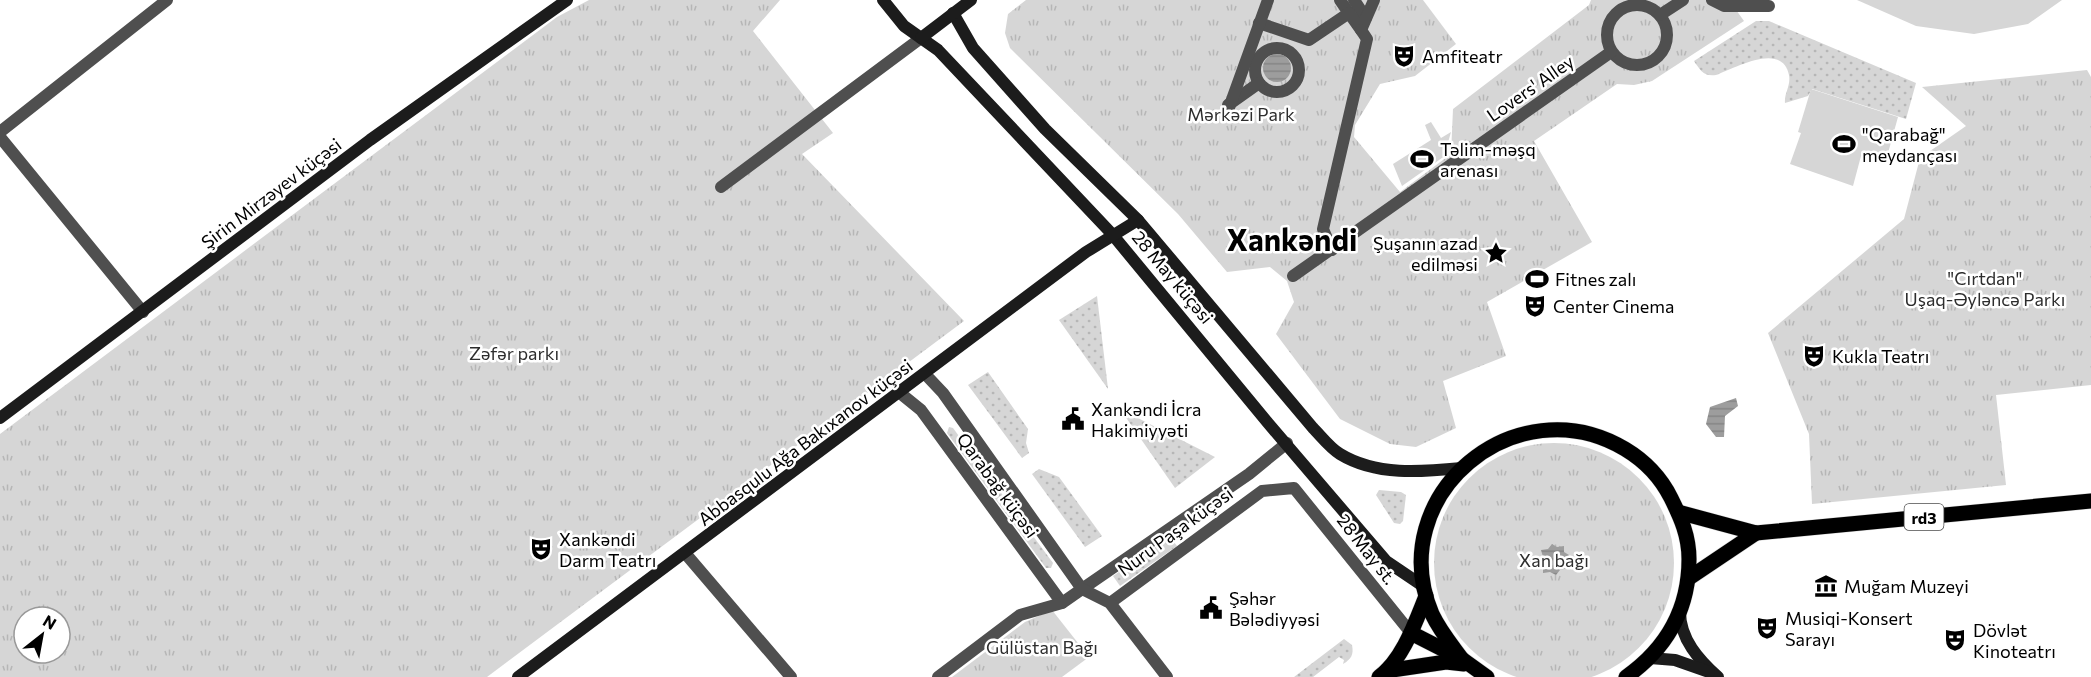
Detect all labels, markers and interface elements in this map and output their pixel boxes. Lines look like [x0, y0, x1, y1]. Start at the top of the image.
theatre icon: Amfiteatr [1391, 43, 1417, 69]
place label: Amfiteatr [1422, 45, 1503, 67]
street label: Lovers' Alley [1482, 50, 1578, 126]
park label: Mərkəzi Park [1187, 103, 1295, 125]
place label: "Qarabağ" meydançası [1862, 123, 1957, 166]
sports icon: "Qarabağ" meydançası [1831, 131, 1857, 157]
street label: Şirin Mirzəyev küçəsi [197, 133, 345, 253]
place label: Təlim-məşq arenası [1440, 138, 1536, 181]
sports icon: Təlim-məşq arenası [1409, 146, 1435, 172]
district label: Xankəndi [1227, 220, 1357, 257]
street label: 28 May küçəsi [1128, 226, 1218, 328]
place label: Şuşanın azad edilməsi [1373, 232, 1478, 275]
place icon: Şuşanın azad edilməsi [1483, 240, 1509, 266]
sports icon: Fitnes zalı [1524, 266, 1550, 292]
park label: "Cırtdan" Uşaq-Əyləncə Parkı [1905, 267, 2065, 310]
place label: Fitnes zalı [1555, 268, 1636, 290]
theatre icon: Center Cinema [1522, 293, 1548, 319]
place label: Center Cinema [1553, 295, 1674, 317]
park label: Zəfər parkı [469, 342, 559, 364]
theatre icon: Kukla Teatrı [1801, 343, 1827, 369]
place label: Kukla Teatrı [1832, 345, 1929, 367]
street label: Abbasqulu Ağa Bakıxanov küçəsi [693, 354, 917, 530]
place label: Xankəndi İcra Hakimiyyəti [1091, 398, 1201, 441]
public building icon: Xankəndi İcra Hakimiyyəti [1060, 406, 1086, 432]
street label: Qarabağ küçəsi [952, 428, 1044, 542]
street label: Nuru Paşa küçəsi [1113, 482, 1237, 580]
road number: rd3 [1904, 504, 1944, 530]
street label: 28 May st. [1333, 509, 1401, 589]
place label: Xankəndi Darm Teatrı [559, 528, 656, 571]
theatre icon: Xankəndi Darm Teatrı [528, 536, 554, 562]
park label: Xan bağı [1519, 549, 1589, 571]
museum icon: Muğam Muzeyi [1813, 573, 1839, 599]
place label: Muğam Muzeyi [1844, 575, 1969, 597]
place label: Şəhər Bələdiyyəsi [1229, 587, 1320, 630]
public building icon: Şəhər Bələdiyyəsi [1198, 595, 1224, 621]
north arrow [12, 605, 72, 665]
place label: Musiqi-Konsert Sarayı [1785, 607, 1913, 650]
text: N [40, 610, 60, 633]
theatre icon: Musiqi-Konsert Sarayı [1754, 615, 1780, 641]
place label: Dövlət Kinoteatrı [1973, 619, 2056, 662]
theatre icon: Dövlət Kinoteatrı [1942, 627, 1968, 653]
park label: Gülüstan Bağı [986, 636, 1098, 658]

